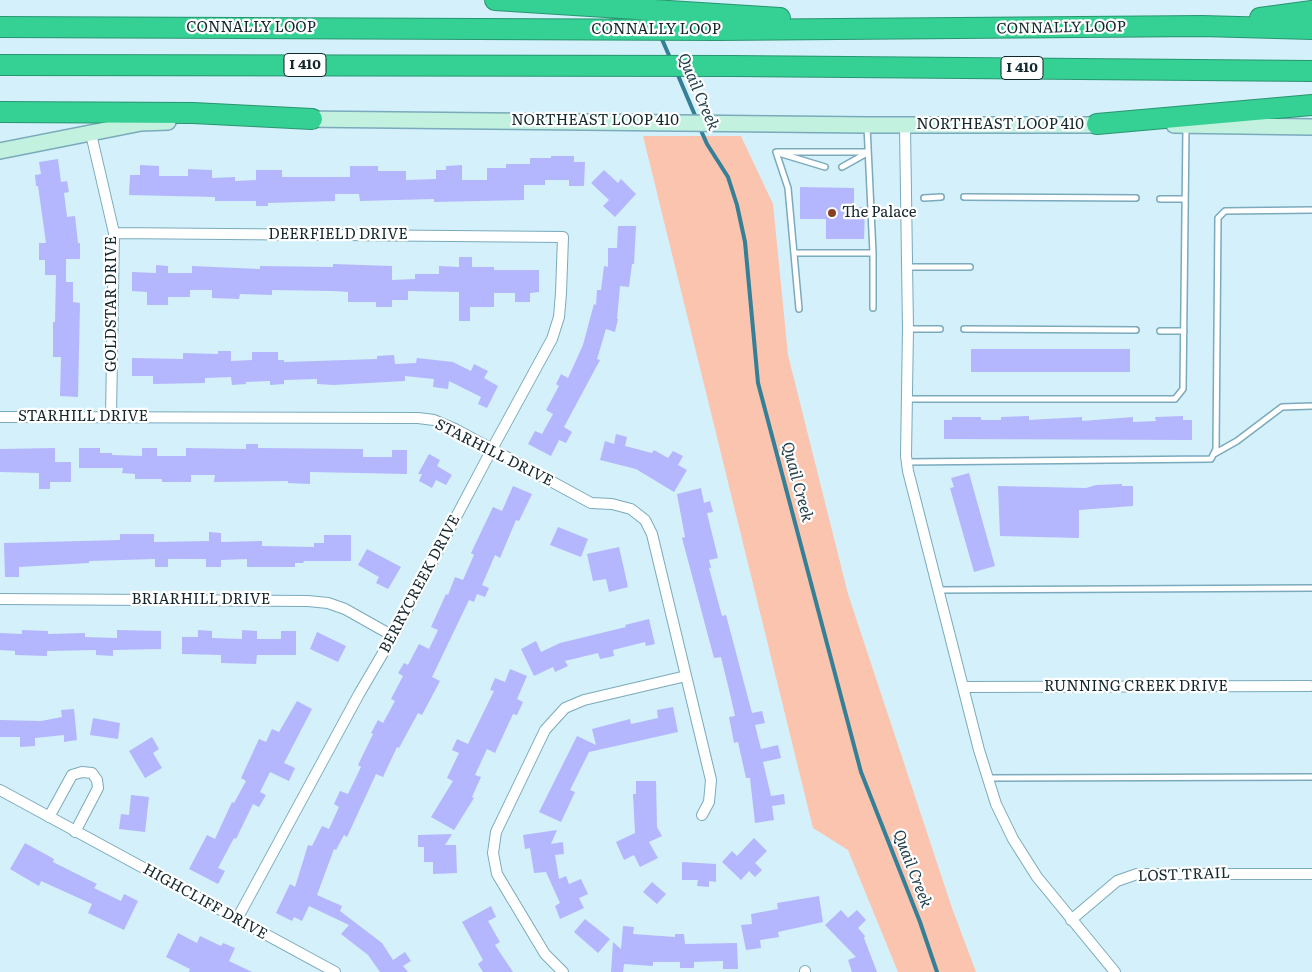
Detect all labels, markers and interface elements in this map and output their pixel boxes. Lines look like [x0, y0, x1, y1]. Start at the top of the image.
street label: CONNALLY LOOP [996, 18, 1126, 38]
street label: CONNALLY LOOP [186, 19, 316, 37]
street label: CONNALLY LOOP [591, 21, 721, 39]
water label: Quail Creek [673, 50, 723, 134]
road number: I 410 [284, 54, 326, 76]
road number: I 410 [1001, 56, 1043, 80]
street label: NORTHEAST LOOP 410 [511, 112, 679, 130]
street label: NORTHEAST LOOP 410 [916, 116, 1084, 134]
place label: The Palace [842, 204, 917, 222]
marker: The Palace [826, 207, 838, 219]
street label: DEERFIELD DRIVE [268, 226, 408, 244]
street label: GOLDSTAR DRIVE [103, 236, 121, 372]
street label: STARHILL DRIVE [18, 408, 148, 426]
street label: STARHILL DRIVE [432, 415, 556, 491]
water label: Quail Creek [777, 440, 817, 524]
street label: BERRYCREEK DRIVE [376, 512, 464, 656]
street label: BRIARHILL DRIVE [132, 591, 270, 609]
street label: RUNNING CREEK DRIVE [1044, 678, 1228, 696]
water label: Quail Creek [888, 827, 936, 911]
street label: HIGHCLIFF DRIVE [140, 860, 270, 944]
street label: LOST TRAIL [1138, 864, 1230, 886]

